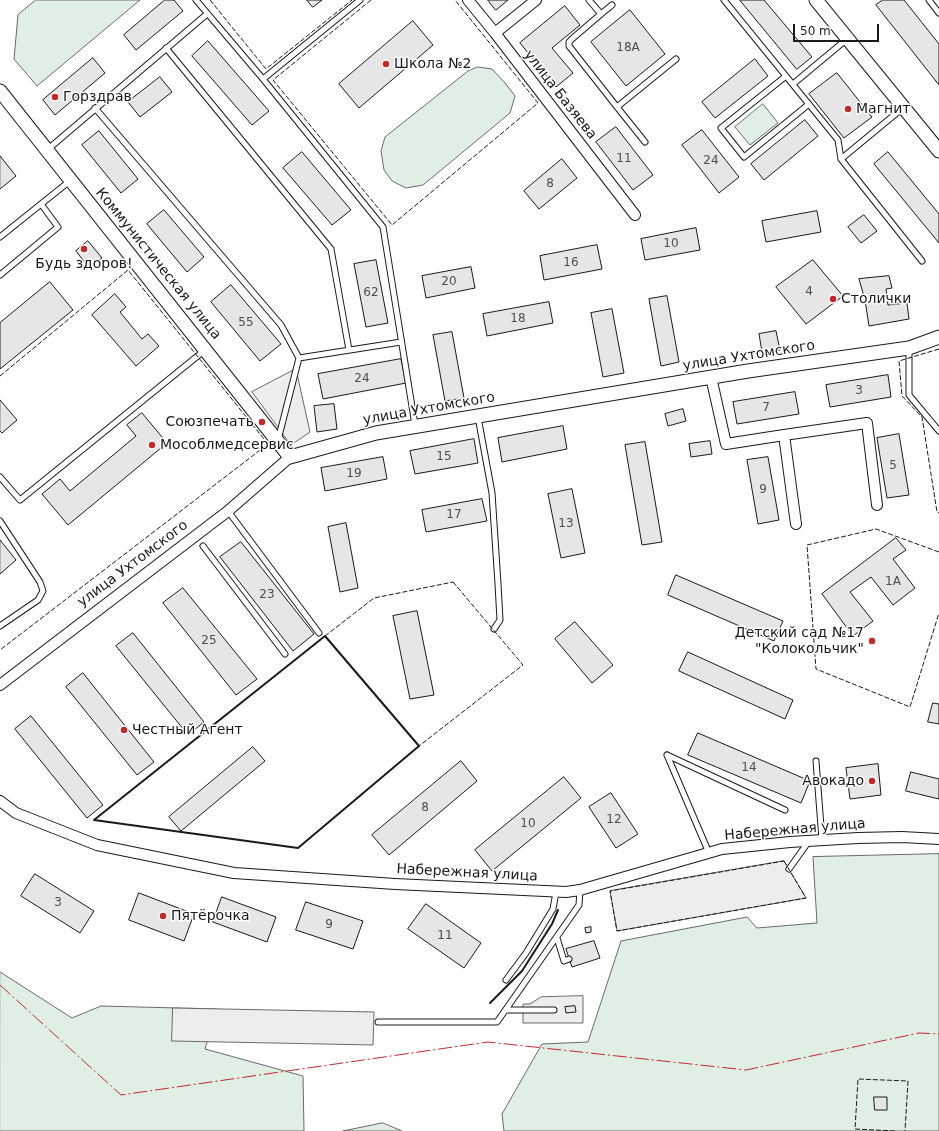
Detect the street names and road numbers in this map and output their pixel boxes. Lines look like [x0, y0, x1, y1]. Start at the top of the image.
street label: улица Базяева [520, 47, 600, 143]
street label: Коммунистическая улица [92, 185, 224, 343]
street label: улица Ухтомского [682, 337, 816, 375]
street label: улица Ухтомского [362, 389, 496, 429]
street label: улица Ухтомского [75, 517, 191, 611]
street label: Набережная улица [724, 815, 866, 845]
street label: Набережная улица [396, 861, 538, 885]

